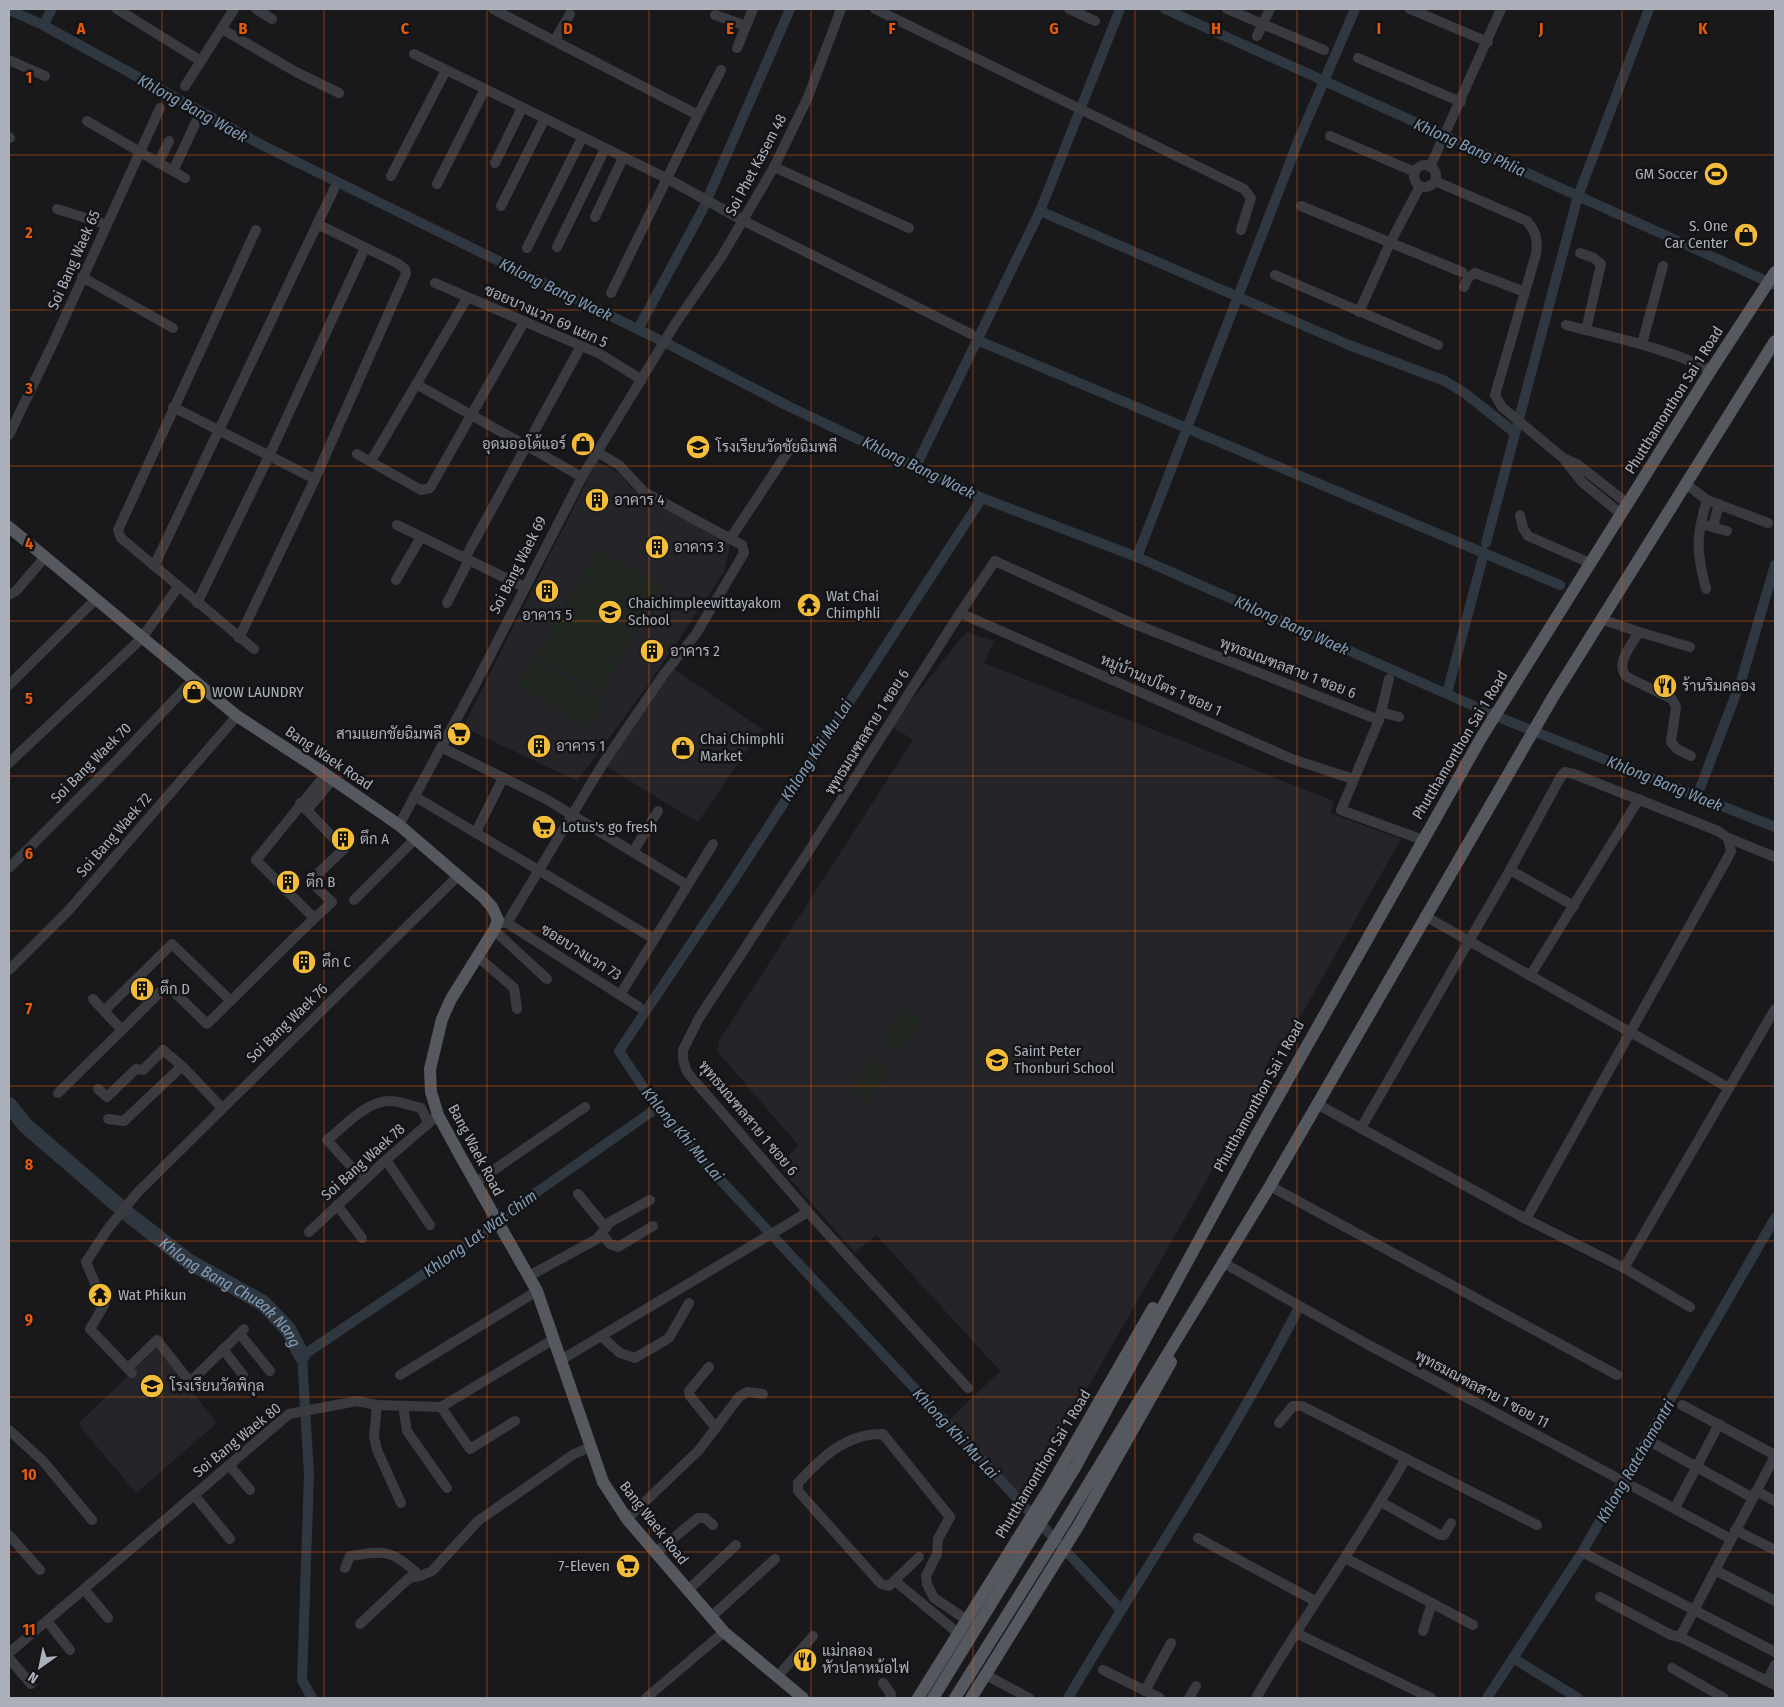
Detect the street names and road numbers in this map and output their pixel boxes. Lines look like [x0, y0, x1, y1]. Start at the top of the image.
street label: Soi Phet Kasem 48 [722, 111, 790, 219]
street label: Soi Bang Waek 65 [44, 207, 104, 313]
street label: ซอยบางแวก 69 แยก 5 [481, 281, 611, 351]
street label: Phutthamonthon Sai 1 Road [1621, 323, 1727, 477]
street label: Soi Bang Waek 69 [486, 513, 550, 617]
street label: พุทธมณฑลสาย 1 ซอย 6 [1216, 634, 1359, 704]
street label: หมู่บ้านเปโตร 1 ซอย 1 [1097, 649, 1225, 721]
street label: พุทธมณฑลสาย 1 ซอย 6 [821, 666, 915, 799]
street label: Phutthamonthon Sai 1 Road [1408, 667, 1512, 823]
street label: Soi Bang Waek 70 [47, 719, 135, 807]
street label: Bang Waek Road [282, 722, 376, 794]
street label: Soi Bang Waek 72 [73, 789, 156, 881]
street label: ซอยบางแวก 73 [537, 920, 625, 984]
street label: Soi Bang Waek 76 [243, 980, 331, 1066]
street label: Phutthamonthon Sai 1 Road [1210, 1017, 1308, 1175]
street label: พุทธมณฑลสาย 1 ซอย 6 [693, 1057, 801, 1181]
street label: Bang Waek Road [444, 1101, 508, 1199]
street label: Soi Bang Waek 78 [318, 1120, 408, 1204]
street label: พุทธมณฑลสาย 1 ซอย 11 [1411, 1346, 1552, 1434]
street label: Phutthamonthon Sai 1 Road [991, 1386, 1095, 1542]
street label: Soi Bang Waek 80 [189, 1399, 285, 1481]
street label: Bang Waek Road [616, 1478, 692, 1568]

